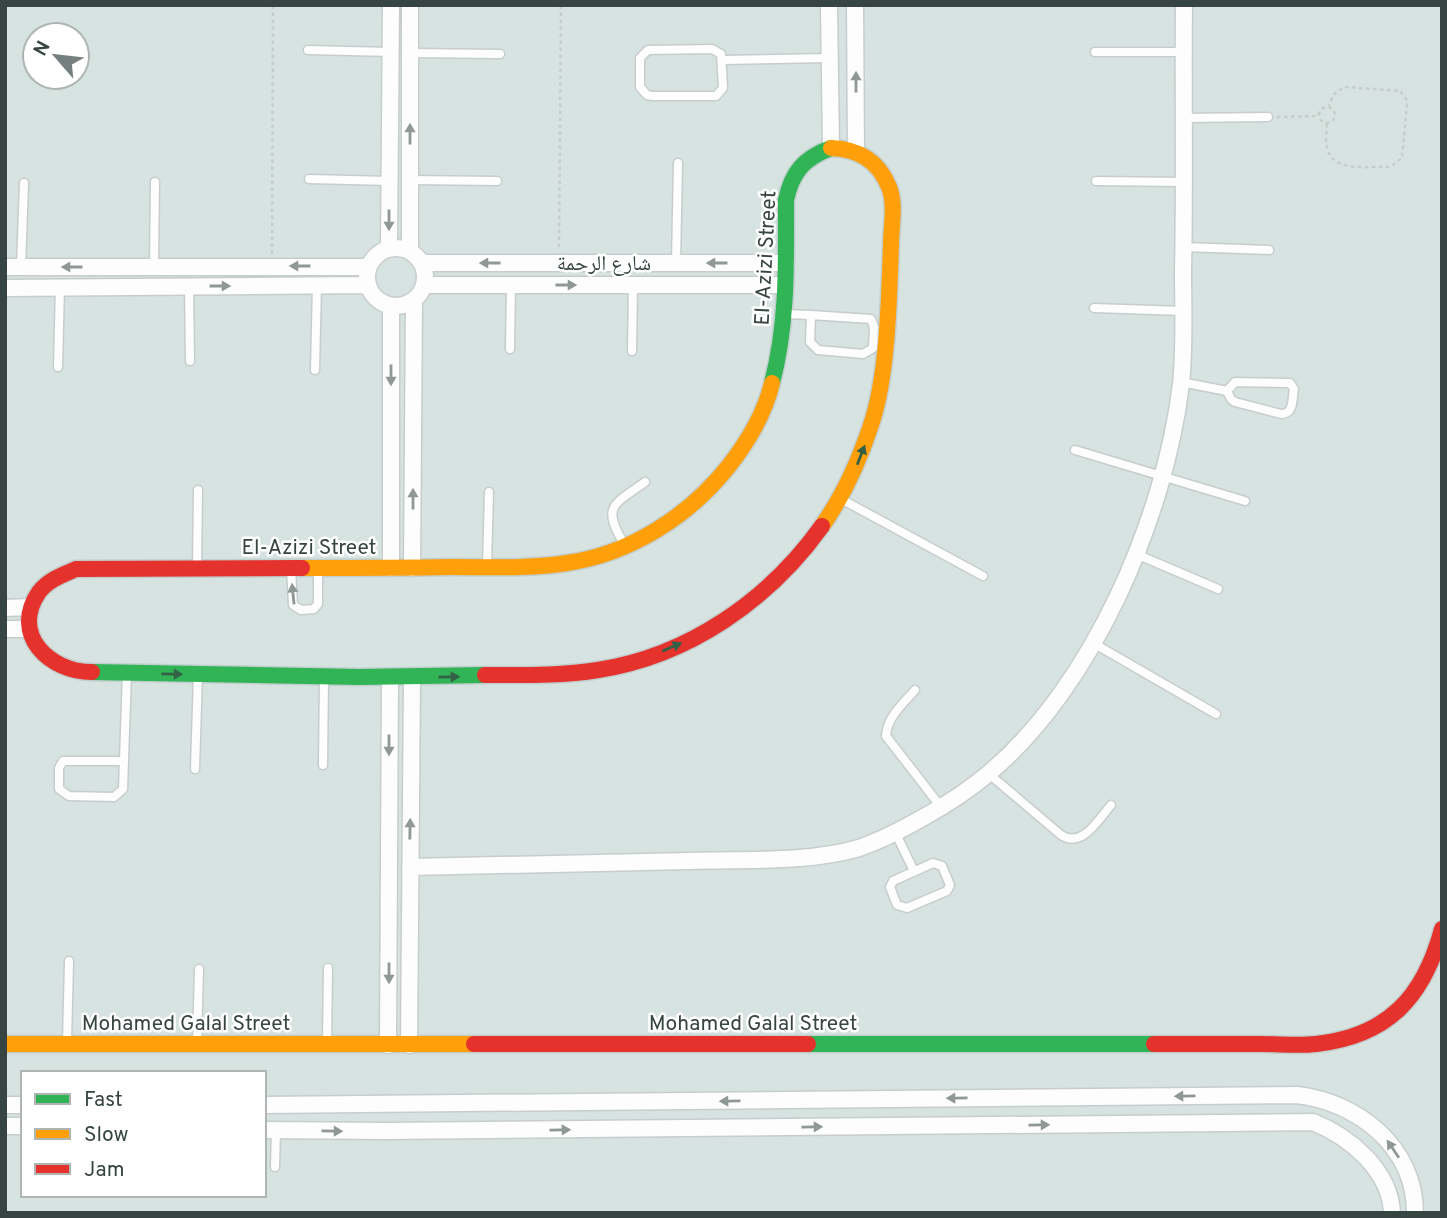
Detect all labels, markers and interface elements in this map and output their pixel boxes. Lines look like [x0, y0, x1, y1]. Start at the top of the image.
north arrow [21, 21, 91, 91]
text: N [29, 37, 57, 61]
one-way arrow [850, 71, 861, 93]
one-way arrow [404, 123, 416, 145]
street label: El-Azizi Street [749, 190, 784, 326]
one-way arrow [384, 210, 395, 232]
street label: شارع الرحمة [557, 251, 651, 278]
one-way arrow [479, 257, 501, 269]
one-way arrow [706, 257, 728, 269]
one-way arrow [289, 260, 311, 272]
one-way arrow [61, 261, 83, 273]
one-way arrow [555, 279, 577, 291]
one-way arrow [210, 280, 232, 292]
one-way arrow [385, 364, 397, 386]
one-way arrow [855, 445, 866, 466]
one-way arrow [407, 488, 419, 510]
street label: El-Azizi Street [241, 535, 377, 562]
one-way arrow [287, 583, 298, 605]
one-way arrow [662, 642, 683, 653]
one-way arrow [162, 668, 184, 679]
one-way arrow [438, 671, 460, 682]
one-way arrow [383, 735, 395, 757]
one-way arrow [405, 818, 416, 840]
one-way arrow [383, 962, 395, 984]
street label: Mohamed Galal Street [82, 1011, 290, 1038]
street label: Mohamed Galal Street [649, 1011, 857, 1038]
legend [21, 1071, 266, 1197]
text: Fast [84, 1087, 123, 1114]
one-way arrow [1174, 1090, 1196, 1102]
one-way arrow [946, 1092, 968, 1104]
one-way arrow [719, 1095, 741, 1106]
one-way arrow [1029, 1119, 1051, 1131]
one-way arrow [801, 1121, 823, 1133]
text: Slow [84, 1122, 129, 1149]
one-way arrow [549, 1124, 571, 1135]
one-way arrow [322, 1125, 344, 1136]
one-way arrow [1387, 1139, 1400, 1159]
text: Jam [84, 1157, 125, 1184]

